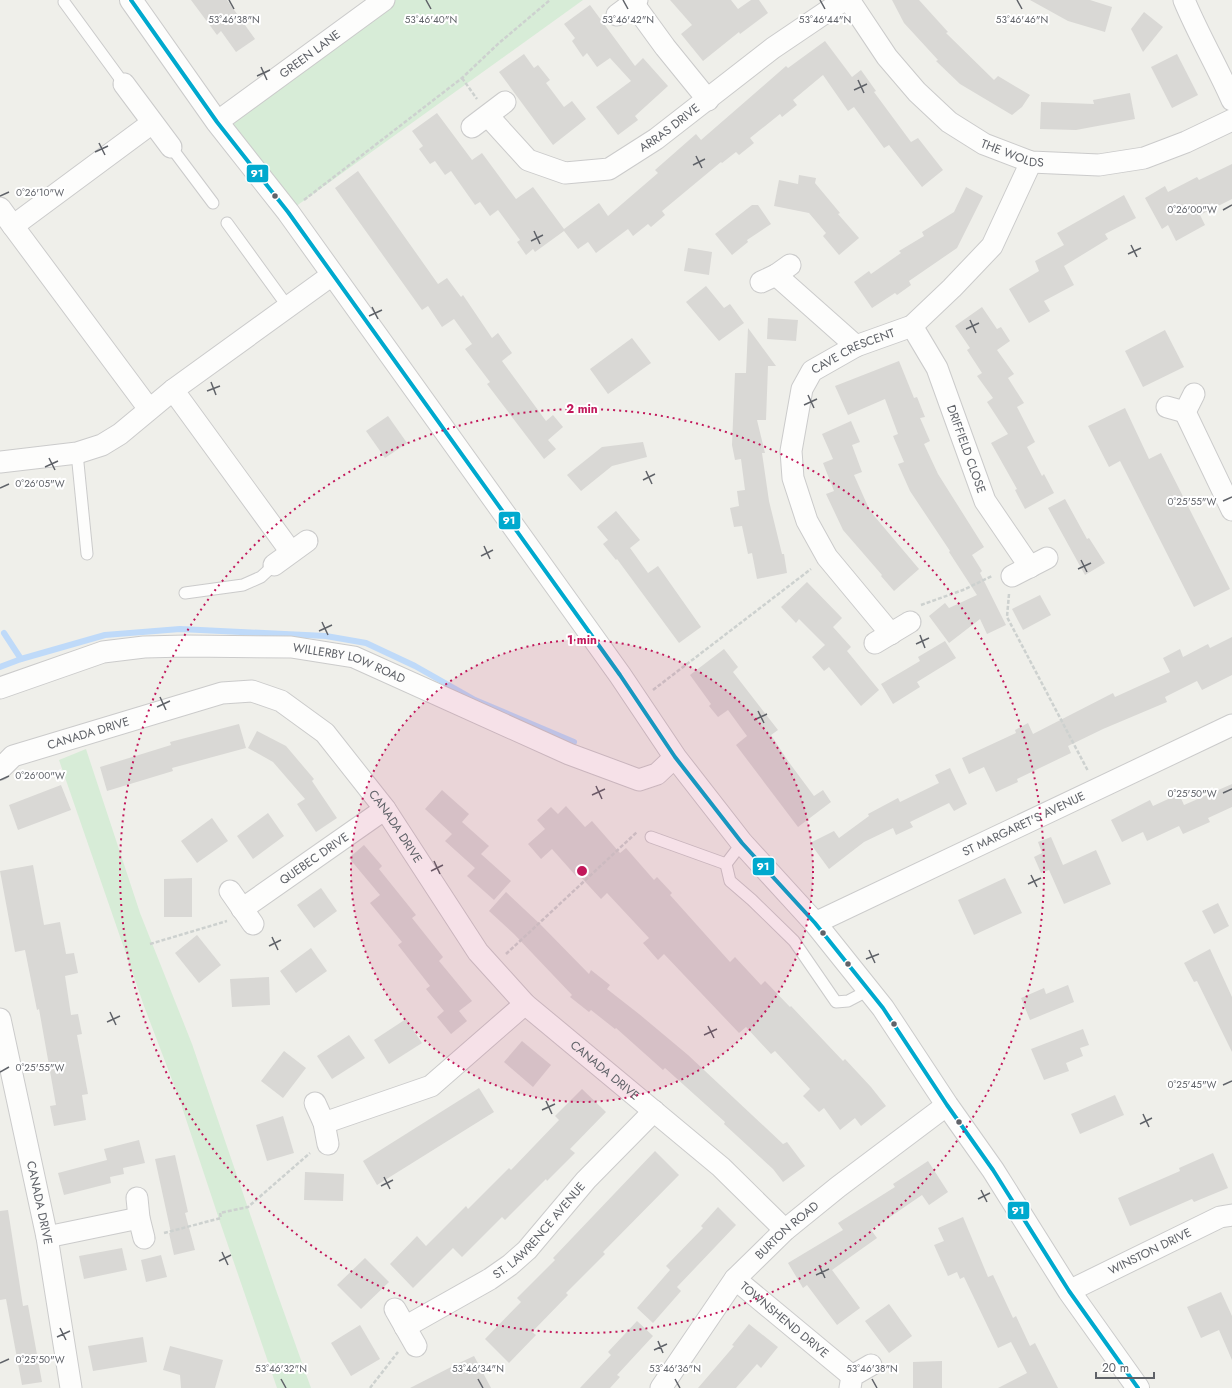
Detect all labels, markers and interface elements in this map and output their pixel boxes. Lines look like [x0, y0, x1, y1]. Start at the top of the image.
text: 53°46'38"N [208, 12, 260, 27]
text: 53°46'40"N [405, 12, 457, 27]
text: 53°46'42"N [602, 12, 654, 27]
text: 53°46'44"N [799, 12, 851, 27]
text: 53°46'46"N [996, 12, 1048, 27]
street label: GREEN LANE [276, 26, 344, 83]
street label: ARRAS DRIVE [636, 99, 704, 157]
street label: THE WOLDS [978, 135, 1045, 172]
line badge: 91 [246, 164, 269, 183]
text: 91 [251, 165, 263, 181]
text: 0°26'10"W [16, 185, 64, 200]
unlabelled marker [270, 191, 280, 201]
text: 0°26'00"W [1167, 202, 1217, 217]
street label: CAVE CRESCENT [808, 324, 898, 379]
text: 2 min [566, 400, 598, 418]
street label: DRIFFIELD CLOSE [942, 402, 990, 496]
text: 0°26'05"W [15, 476, 65, 491]
text: 0°25'55"W [1168, 494, 1216, 509]
line badge: 91 [498, 511, 521, 530]
text: 91 [503, 512, 515, 528]
text: 1 min [567, 631, 597, 649]
street label: WILLERBY LOW ROAD [291, 638, 408, 688]
street label: CANADA DRIVE [45, 712, 132, 754]
text: 0°26'00"W [15, 768, 65, 783]
street label: CANADA DRIVE [364, 786, 427, 867]
text: 0°25'50"W [1167, 786, 1217, 801]
street label: ST MARGARET'S AVENUE [959, 787, 1088, 861]
street label: QUEBEC DRIVE [276, 828, 353, 889]
line badge: 91 [752, 857, 775, 876]
text: 91 [757, 858, 769, 874]
centre of rings [575, 864, 589, 878]
unlabelled marker [818, 928, 828, 938]
unlabelled marker [843, 959, 853, 969]
unlabelled marker [889, 1019, 899, 1029]
street label: CANADA DRIVE [566, 1036, 643, 1104]
text: 0°25'55"W [16, 1060, 64, 1075]
text: 0°25'45"W [1168, 1077, 1217, 1092]
unlabelled marker [954, 1117, 964, 1127]
street label: CANADA DRIVE [22, 1159, 57, 1246]
street label: ST. LAWRENCE AVENUE [489, 1178, 590, 1283]
street label: BURTON ROAD [751, 1197, 823, 1264]
line badge: 91 [1007, 1201, 1030, 1220]
text: 91 [1012, 1202, 1024, 1218]
street label: WINSTON DRIVE [1105, 1223, 1194, 1279]
street label: TOWNSHEND DRIVE [736, 1278, 833, 1362]
text: 0°25'50"W [15, 1352, 65, 1367]
scale bar [1096, 1354, 1154, 1380]
text: 20 m [1102, 1359, 1129, 1377]
text: 53°46'32"N [255, 1361, 307, 1376]
text: 53°46'34"N [452, 1361, 504, 1376]
text: 53°46'36"N [649, 1361, 701, 1376]
text: 53°46'38"N [846, 1361, 898, 1376]

